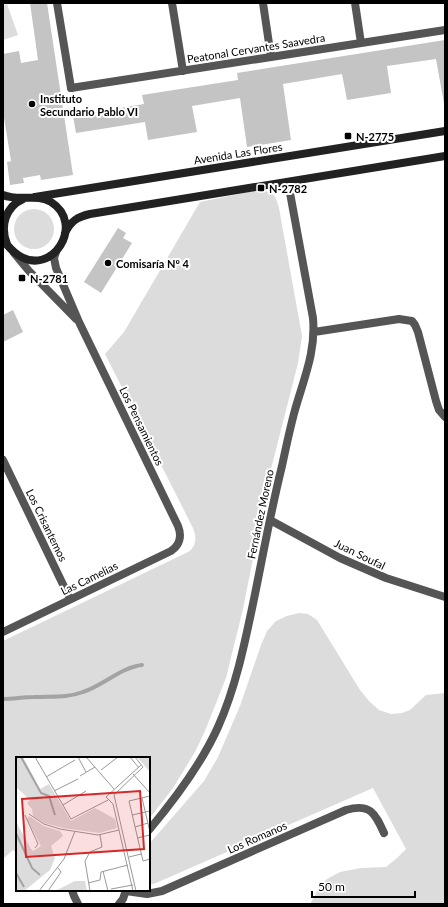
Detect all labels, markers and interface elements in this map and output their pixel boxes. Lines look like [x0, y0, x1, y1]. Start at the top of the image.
street label: Peatonal Cervantes Saavedra [186, 31, 326, 65]
place label: Instituto Secundario Pablo VI [40, 92, 138, 118]
marker: Instituto Secundario Pablo VI [27, 99, 37, 109]
place label: N-2775 [356, 130, 394, 143]
marker: N-2775 [343, 131, 353, 141]
street label: Avenida Las Flores [193, 140, 283, 166]
place label: N-2782 [269, 182, 307, 195]
marker: N-2782 [256, 183, 266, 193]
place label: Comisaría Nº 4 [116, 257, 190, 270]
marker: Comisaría Nº 4 [103, 258, 113, 268]
place label: N-2781 [30, 272, 68, 285]
marker: N-2781 [17, 273, 27, 283]
street label: Los Pensamientos [117, 384, 167, 468]
street label: Fernández Moreno [244, 468, 276, 560]
street label: Los Crisantemos [24, 487, 70, 564]
street label: Juan Soufal [332, 536, 388, 572]
street label: Las Camelias [58, 559, 120, 597]
inset map [16, 757, 150, 891]
street label: Los Romanos [225, 818, 289, 856]
scale bar [312, 873, 415, 899]
text: 50 m [318, 879, 345, 894]

